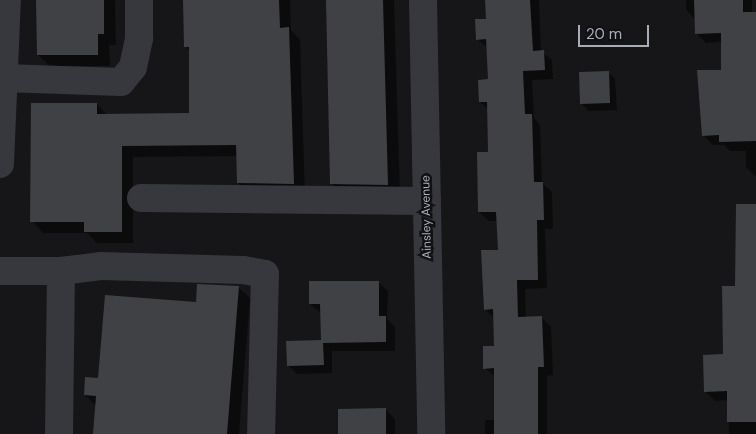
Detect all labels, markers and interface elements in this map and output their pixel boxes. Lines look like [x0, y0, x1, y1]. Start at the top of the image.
scale bar [581, 15, 652, 47]
text: 20 m [586, 24, 622, 44]
street label: Ainsley Avenue [419, 175, 435, 259]

